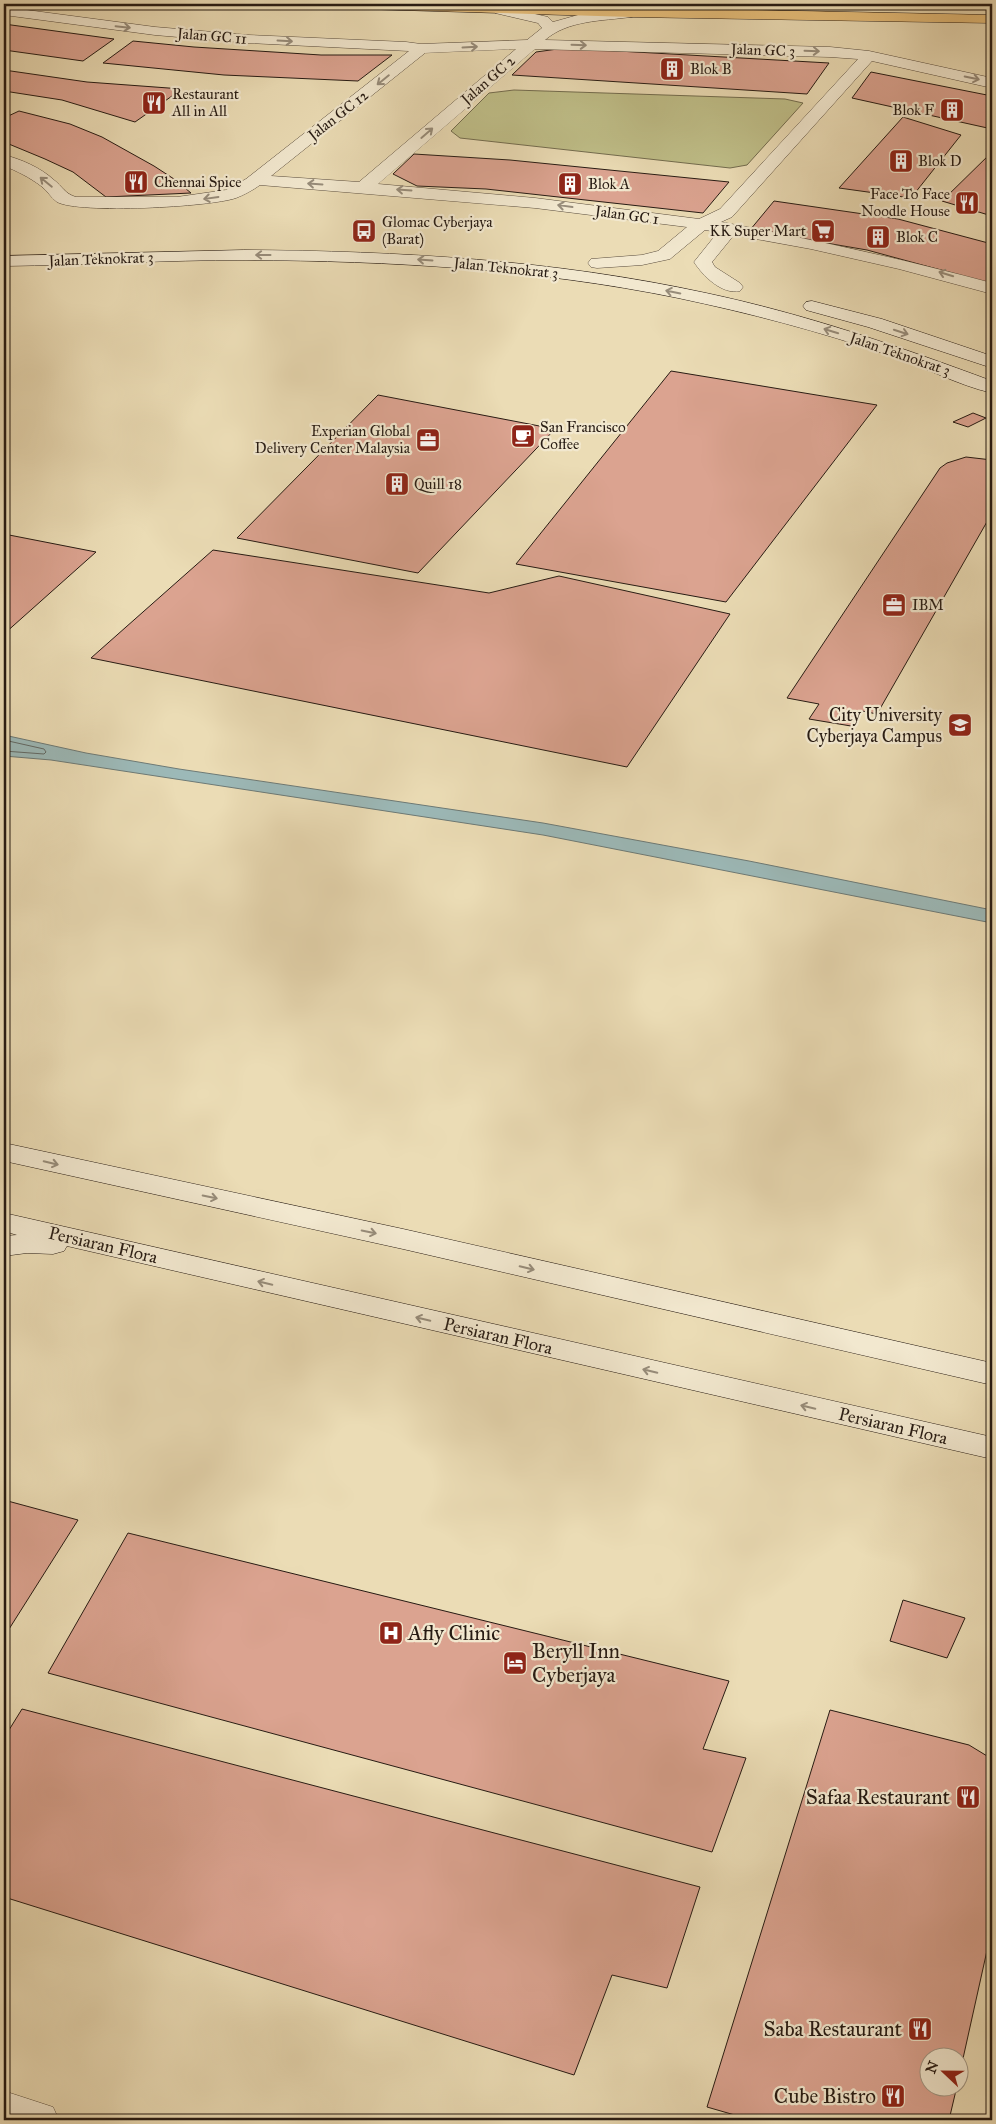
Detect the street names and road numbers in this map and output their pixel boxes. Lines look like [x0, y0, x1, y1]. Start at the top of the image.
street label: Jalan GC 11 [174, 24, 248, 49]
street label: Jalan GC 3 [729, 40, 795, 61]
street label: Jalan GC 2 [456, 51, 520, 110]
street label: Jalan GC 12 [303, 86, 373, 146]
street label: Jalan GC 1 [592, 201, 660, 229]
street label: Jalan Teknokrat 3 [46, 248, 154, 271]
street label: Jalan Teknokrat 3 [451, 253, 559, 283]
street label: Jalan Teknokrat 3 [845, 328, 953, 381]
street label: Persiaran Flora [46, 1222, 160, 1268]
street label: Persiaran Flora [441, 1313, 555, 1359]
street label: Persiaran Flora [836, 1403, 950, 1449]

